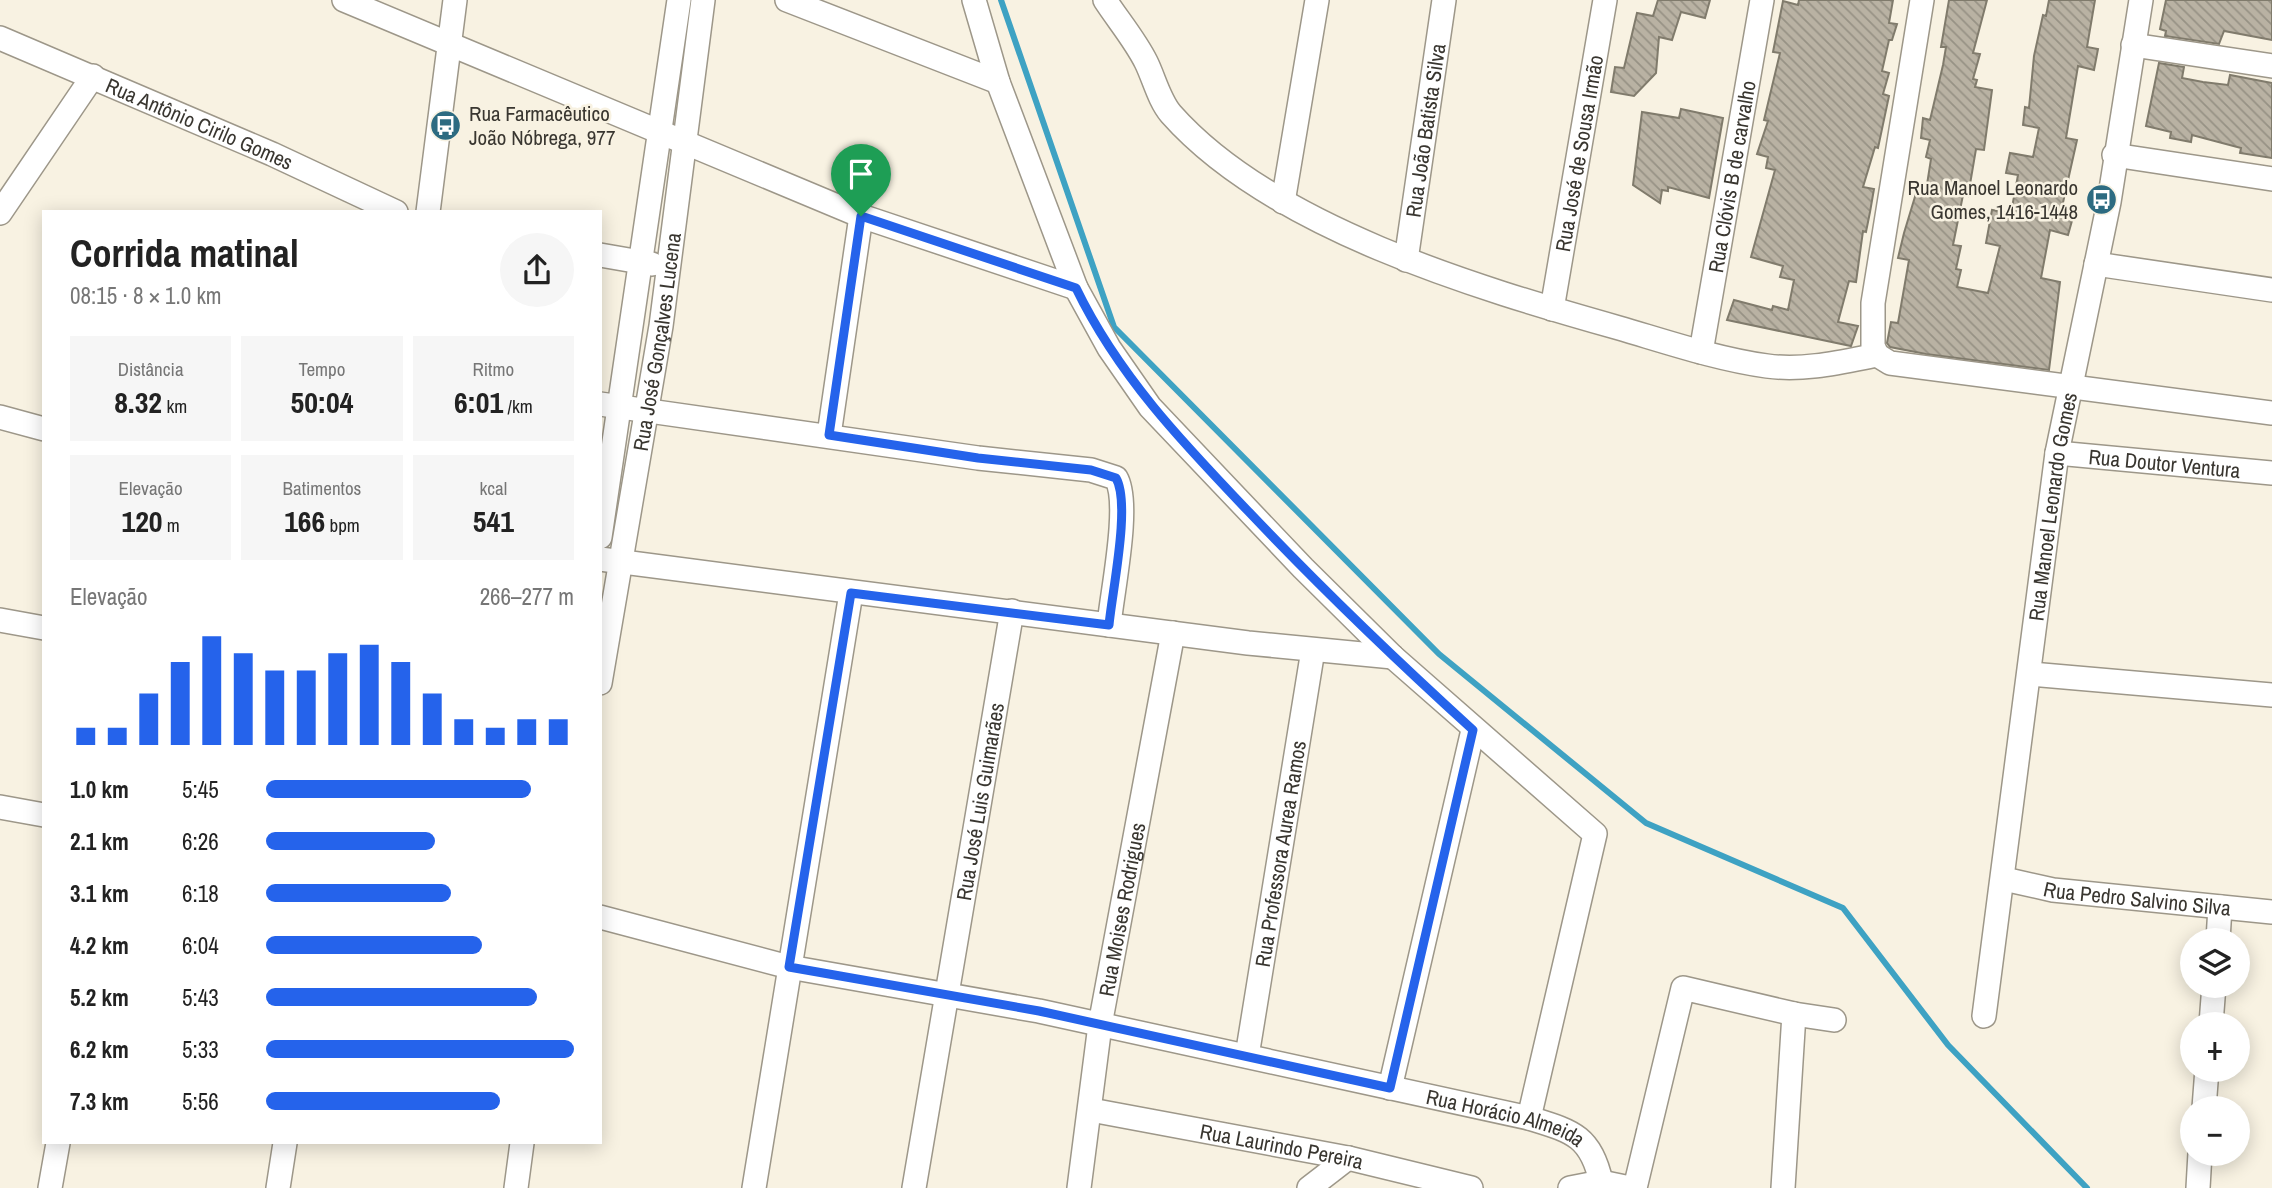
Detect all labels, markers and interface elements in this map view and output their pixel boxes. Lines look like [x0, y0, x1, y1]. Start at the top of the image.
street label: Rua João Batista Silva [1398, 41, 1452, 219]
street label: Rua José de Sousa Irmão [1548, 53, 1610, 254]
street label: Rua Antônio Cirilo Gomes [101, 70, 298, 176]
street label: Rua Clóvis B de carvalho [1701, 78, 1762, 275]
place label: Rua Farmacêutico João Nóbrega, 977 [469, 99, 615, 152]
bus stop icon: Rua Farmacêutico João Nóbrega, 977 [429, 108, 463, 142]
pin [831, 144, 891, 216]
icon: arrive [842, 155, 880, 193]
place label: Rua Manoel Leonardo Gomes, 1416-1448 [1908, 173, 2078, 226]
bus stop icon: Rua Manoel Leonardo Gomes, 1416-1448 [2084, 182, 2118, 216]
text: Corrida matinal [70, 228, 299, 279]
street label: Rua José Gonçalves Lucena [625, 231, 687, 453]
button: share [500, 233, 574, 307]
text: 08:15 · 8 × 1.0 km [70, 280, 222, 311]
text: Distância [118, 356, 184, 382]
text: Tempo [299, 356, 345, 382]
text: Ritmo [473, 356, 514, 382]
text: 8.32 [114, 382, 162, 422]
text: 50:04 [291, 382, 353, 422]
text: 6:01 [454, 382, 503, 422]
street label: Rua Manoel Leonardo Gomes [2021, 390, 2084, 623]
text: km [162, 393, 187, 419]
text: /km [503, 393, 533, 419]
street label: Rua Doutor Ventura [2087, 442, 2242, 485]
text: Elevação [119, 475, 183, 501]
text: Batimentos [283, 475, 361, 501]
text: kcal [479, 475, 507, 501]
text: 120 [121, 501, 163, 541]
text: 166 [284, 501, 325, 541]
text: 541 [473, 501, 514, 541]
text: m [163, 512, 180, 538]
text: bpm [325, 512, 360, 538]
text: Elevação [70, 581, 148, 612]
text: 266–277 m [480, 581, 574, 612]
street label: Rua José Luis Guimarães [949, 700, 1011, 903]
street label: Rua Professora Aurea Ramos [1247, 738, 1313, 969]
text: 1.0 km [70, 774, 129, 805]
text: 5:45 [182, 774, 219, 805]
street label: Rua Moises Rodrigues [1091, 820, 1152, 999]
text: 2.1 km [70, 826, 129, 857]
text: 6:26 [182, 826, 219, 857]
street label: Rua Pedro Salvino Silva [2041, 874, 2233, 922]
text: 3.1 km [70, 878, 129, 909]
text: 6:18 [182, 878, 219, 909]
map controls [2180, 928, 2250, 1166]
button: layers [2180, 928, 2250, 998]
text: 4.2 km [70, 930, 129, 961]
text: 6:04 [182, 930, 219, 961]
text: 5.2 km [70, 982, 129, 1013]
text: 5:43 [182, 982, 219, 1013]
button: + [2180, 1012, 2250, 1082]
text: 6.2 km [70, 1034, 129, 1065]
text: 5:33 [182, 1034, 219, 1065]
street label: Rua Horácio Almeida [1424, 1081, 1592, 1153]
text: 7.3 km [70, 1086, 129, 1117]
text: 5:56 [182, 1086, 219, 1117]
button: − [2180, 1096, 2250, 1166]
street label: Rua Laurindo Pereira [1198, 1116, 1367, 1176]

